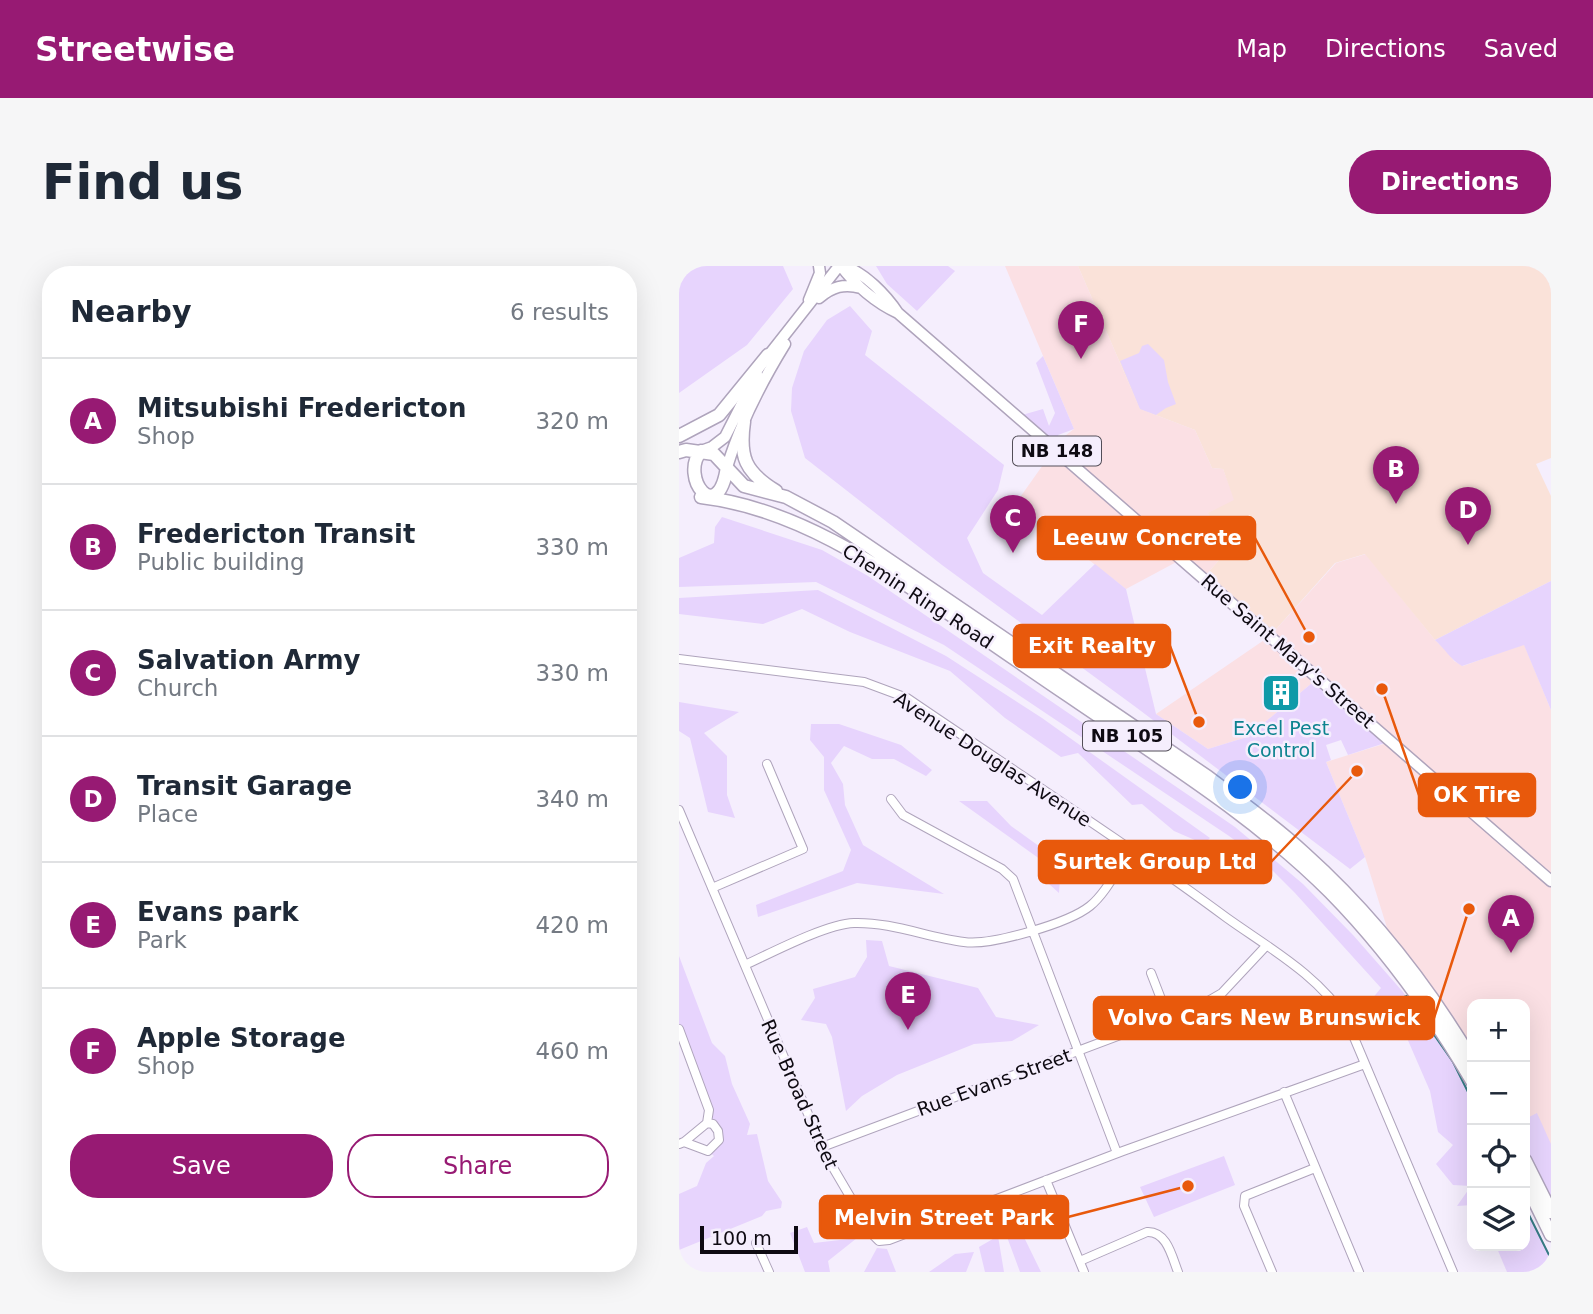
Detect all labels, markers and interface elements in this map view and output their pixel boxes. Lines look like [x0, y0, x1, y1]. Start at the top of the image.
text: Streetwise [35, 30, 235, 69]
text: Map [1236, 35, 1287, 63]
text: Directions [1325, 35, 1446, 63]
text: Saved [1484, 35, 1558, 63]
button: Directions [1349, 150, 1551, 214]
text: Find us [42, 154, 243, 211]
text: Nearby [70, 294, 192, 329]
text: 6 results [510, 299, 609, 325]
pin: F [1058, 301, 1104, 359]
text: Mitsubishi Fredericton [137, 393, 466, 423]
text: A [84, 408, 102, 434]
text: 320 m [535, 408, 609, 434]
text: Shop [137, 423, 195, 449]
road number: NB 148 [1013, 436, 1101, 466]
pin: B [1373, 446, 1419, 504]
pin: D [1445, 487, 1491, 545]
pin: C [990, 495, 1036, 553]
callout: Leeuw Concrete [1038, 517, 1255, 559]
text: Fredericton Transit [137, 519, 415, 549]
text: Leeuw Concrete [1052, 526, 1242, 550]
text: B [84, 534, 102, 560]
text: 330 m [535, 534, 609, 560]
street label: Chemin Ring Road [839, 539, 997, 653]
text: Public building [137, 549, 305, 575]
street label: Rue Saint Mary's Street [1197, 570, 1379, 732]
callout: Exit Realty [1014, 625, 1170, 667]
text: Exit Realty [1028, 634, 1156, 658]
text: Salvation Army [137, 645, 360, 675]
text: C [85, 660, 101, 686]
text: 330 m [535, 660, 609, 686]
building icon: Excel Pest Control [1260, 672, 1302, 714]
text: Church [137, 675, 218, 701]
street label: Avenue Douglas Avenue [890, 687, 1096, 831]
place label: Excel Pest Control [1233, 717, 1329, 761]
road number: NB 105 [1083, 722, 1171, 750]
your location [1223, 770, 1257, 804]
text: Transit Garage [137, 771, 352, 801]
callout: OK Tire [1419, 774, 1535, 816]
text: OK Tire [1433, 783, 1521, 807]
text: D [83, 786, 103, 812]
text: 340 m [535, 786, 609, 812]
text: Place [137, 801, 198, 827]
callout: Surtek Group Ltd [1039, 841, 1271, 883]
text: Surtek Group Ltd [1053, 850, 1257, 874]
pin: A [1488, 895, 1534, 953]
text: Evans park [137, 897, 299, 927]
text: E [85, 912, 101, 938]
text: 420 m [535, 912, 609, 938]
text: Park [137, 927, 187, 953]
pin: E [885, 972, 931, 1030]
callout: Volvo Cars New Brunswick [1094, 997, 1434, 1039]
map controls [1467, 999, 1530, 1251]
button: + [1467, 999, 1530, 1062]
text: Volvo Cars New Brunswick [1108, 1006, 1421, 1030]
street label: Rue Broad Street [757, 1016, 843, 1172]
text: Apple Storage [137, 1023, 346, 1053]
text: F [85, 1038, 101, 1064]
text: 460 m [535, 1038, 609, 1064]
street label: Rue Evans Street [914, 1044, 1074, 1120]
text: Shop [137, 1053, 195, 1079]
button: − [1467, 1062, 1530, 1125]
button: locate [1467, 1125, 1530, 1188]
button: Save [70, 1134, 333, 1198]
button: Share [347, 1134, 609, 1198]
button: layers [1467, 1188, 1530, 1251]
callout: Melvin Street Park [820, 1196, 1068, 1238]
text: Melvin Street Park [834, 1206, 1055, 1230]
scale bar [700, 1223, 798, 1255]
text: 100 m [711, 1227, 772, 1249]

